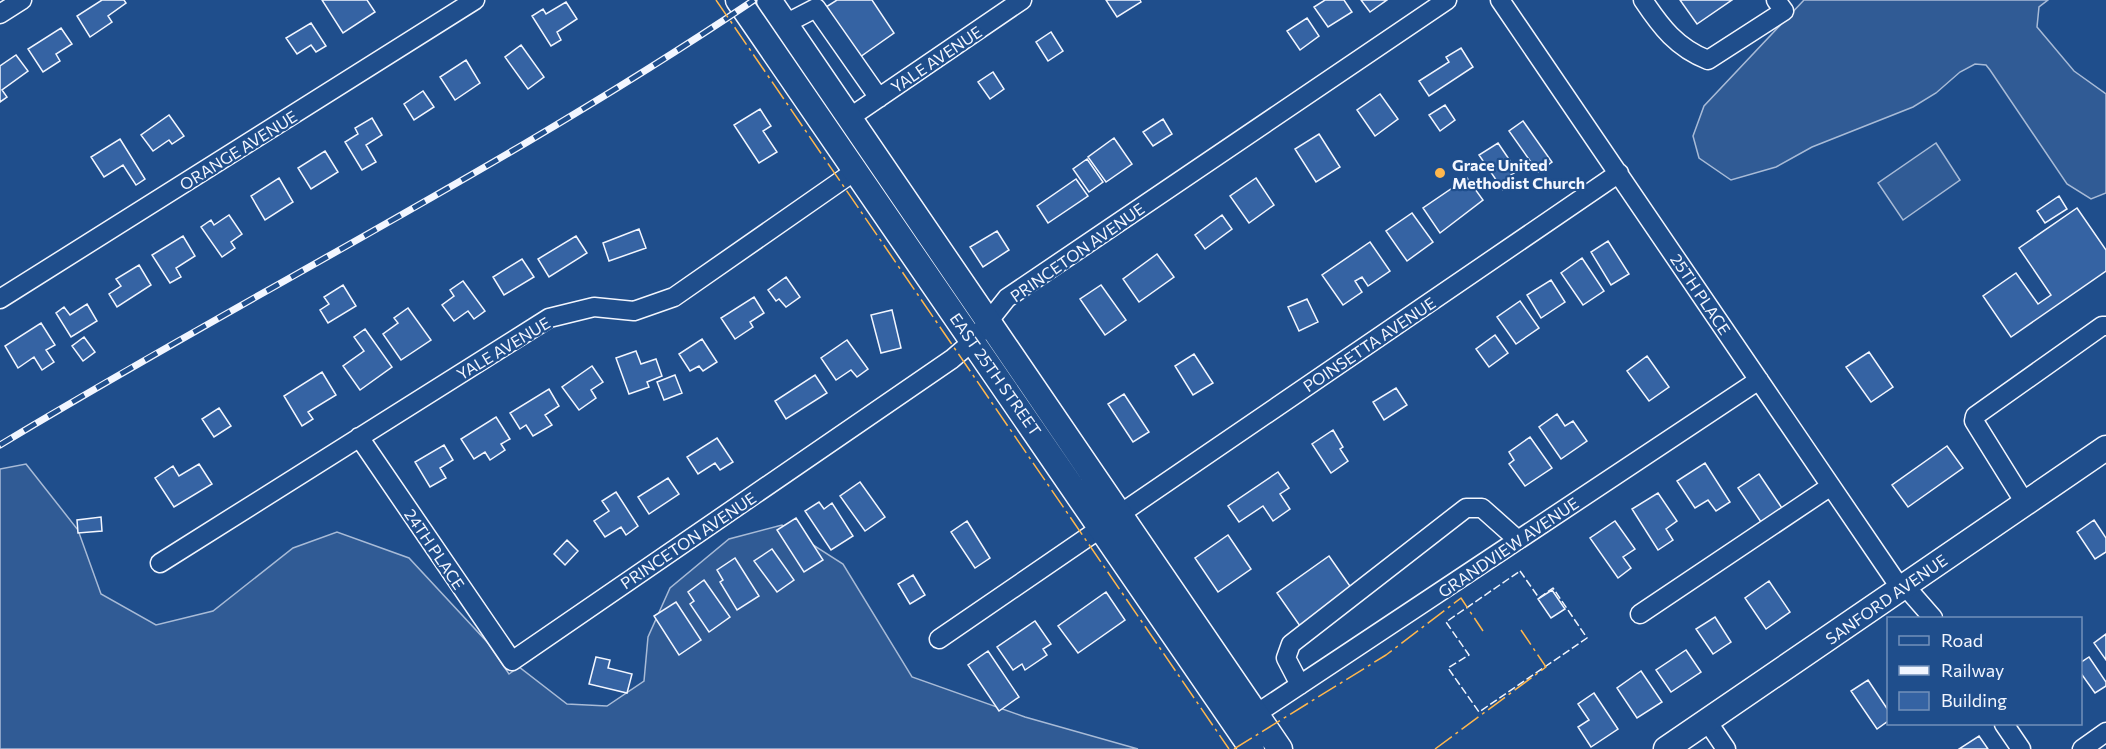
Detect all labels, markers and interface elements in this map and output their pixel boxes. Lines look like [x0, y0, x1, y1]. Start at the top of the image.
street label: YALE AVENUE [887, 22, 985, 96]
street label: ORANGE AVENUE [176, 106, 300, 194]
place label: Grace United Methodist Church [1452, 155, 1585, 192]
marker: Grace United Methodist Church [1433, 166, 1447, 180]
street label: PRINCETON AVENUE [1006, 199, 1148, 305]
street label: 25TH PLACE [1667, 250, 1735, 338]
street label: POINSETTA AVENUE [1299, 293, 1439, 395]
street label: EAST 25TH STREET [947, 309, 1045, 439]
street label: YALE AVENUE [453, 313, 553, 383]
street label: PRINCETON AVENUE [617, 488, 759, 592]
street label: GRANDVIEW AVENUE [1434, 493, 1582, 601]
street label: 24TH PLACE [401, 505, 469, 593]
street label: SANFORD AVENUE [1822, 550, 1950, 648]
legend [1887, 617, 2082, 725]
text: Road [1941, 629, 1983, 651]
text: Railway [1941, 659, 2004, 681]
text: Building [1941, 689, 2007, 711]

